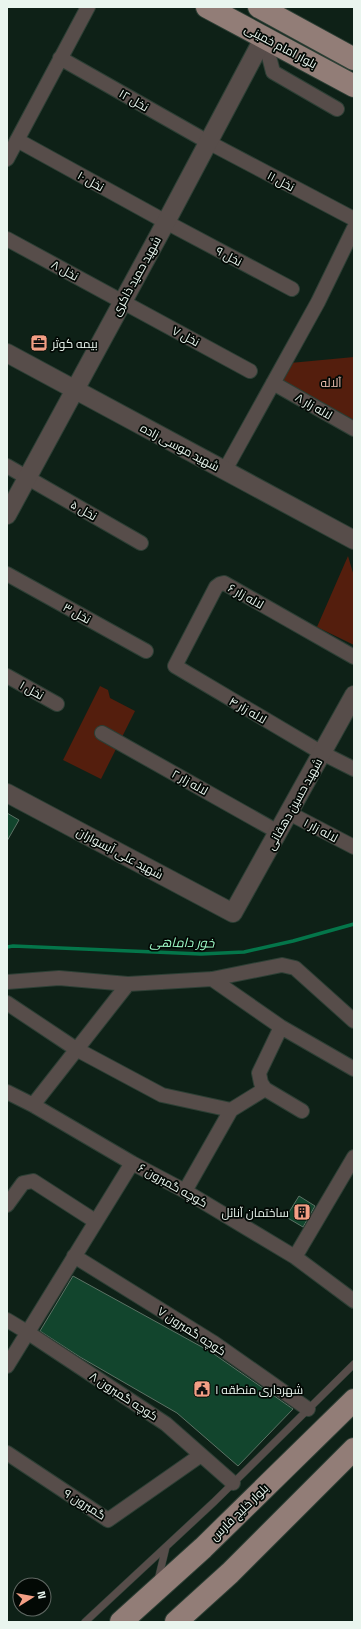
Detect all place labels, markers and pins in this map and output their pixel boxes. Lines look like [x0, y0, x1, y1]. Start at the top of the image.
office icon: بیمه کوثر [29, 333, 49, 353]
place label: بیمه کوثر [51, 334, 98, 353]
building icon: ساختمان آنائل [292, 1202, 312, 1222]
place label: ساختمان آنائل [222, 1203, 289, 1222]
public building icon: شهرداری منطقه ۱ [192, 1379, 212, 1399]
place label: شهرداری منطقه ۱ [215, 1380, 303, 1399]

